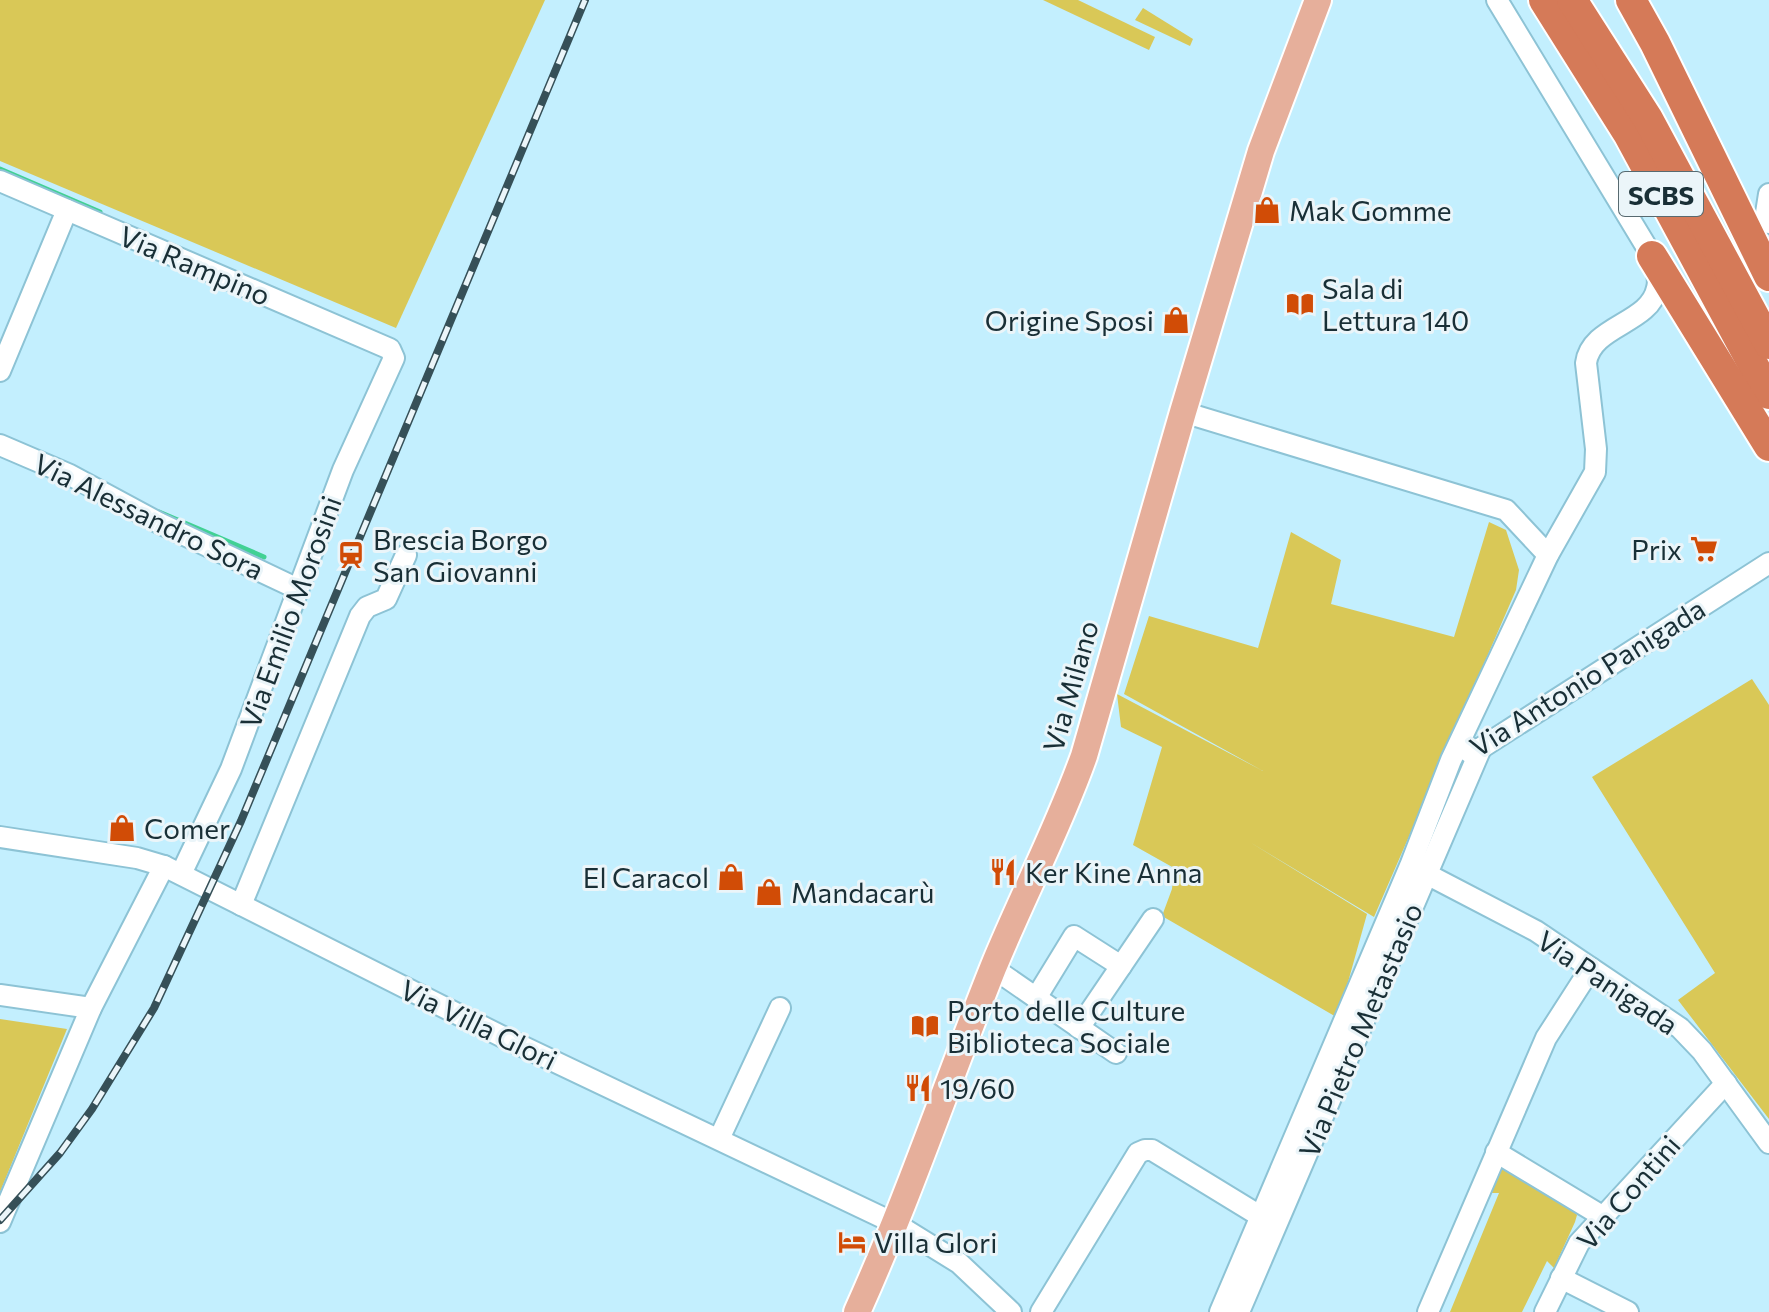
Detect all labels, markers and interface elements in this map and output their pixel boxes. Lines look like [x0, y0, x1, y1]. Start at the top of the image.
road number: SCBS [1619, 172, 1703, 216]
place label: Mak Gomme [1289, 193, 1452, 227]
shop icon: Mak Gomme [1252, 195, 1282, 225]
street label: Via Rampino [114, 218, 276, 312]
place label: Sala di Lettura 140 [1322, 271, 1469, 337]
library icon: Sala di Lettura 140 [1285, 289, 1315, 319]
place label: Origine Sposi [985, 303, 1154, 337]
shop icon: Origine Sposi [1161, 305, 1191, 335]
street label: Via Alessandro Sora [29, 446, 269, 586]
street label: Via Emilio Morosini [232, 491, 348, 733]
place label: Brescia Borgo San Giovanni [373, 522, 548, 588]
place label: Prix [1631, 532, 1682, 566]
supermarket icon: Prix [1689, 534, 1719, 564]
station icon: Brescia Borgo San Giovanni [336, 540, 366, 570]
street label: Via Antonio Panigada [1463, 591, 1711, 763]
street label: Via Milano [1035, 616, 1105, 756]
place label: Comer [144, 811, 230, 845]
shop icon: Comer [107, 813, 137, 843]
place label: Ker Kine Anna [1025, 855, 1202, 889]
restaurant icon: Ker Kine Anna [988, 857, 1018, 887]
place label: El Caracol [583, 860, 709, 894]
shop icon: El Caracol [716, 862, 746, 892]
place label: Mandacarù [791, 875, 934, 909]
shop icon: Mandacarù [754, 877, 784, 907]
street label: Via Pietro Metastasio [1291, 898, 1429, 1162]
street label: Via Panigada [1531, 923, 1685, 1041]
street label: Via Villa Glori [395, 971, 563, 1077]
place label: Porto delle Culture Biblioteca Sociale [947, 993, 1185, 1059]
library icon: Porto delle Culture Biblioteca Sociale [910, 1011, 940, 1041]
place label: 19/60 [940, 1071, 1015, 1105]
restaurant icon: 19/60 [903, 1073, 933, 1103]
street label: Via Contini [1569, 1128, 1687, 1256]
place label: Villa Glori [874, 1225, 997, 1259]
hotel icon: Villa Glori [837, 1227, 867, 1257]

